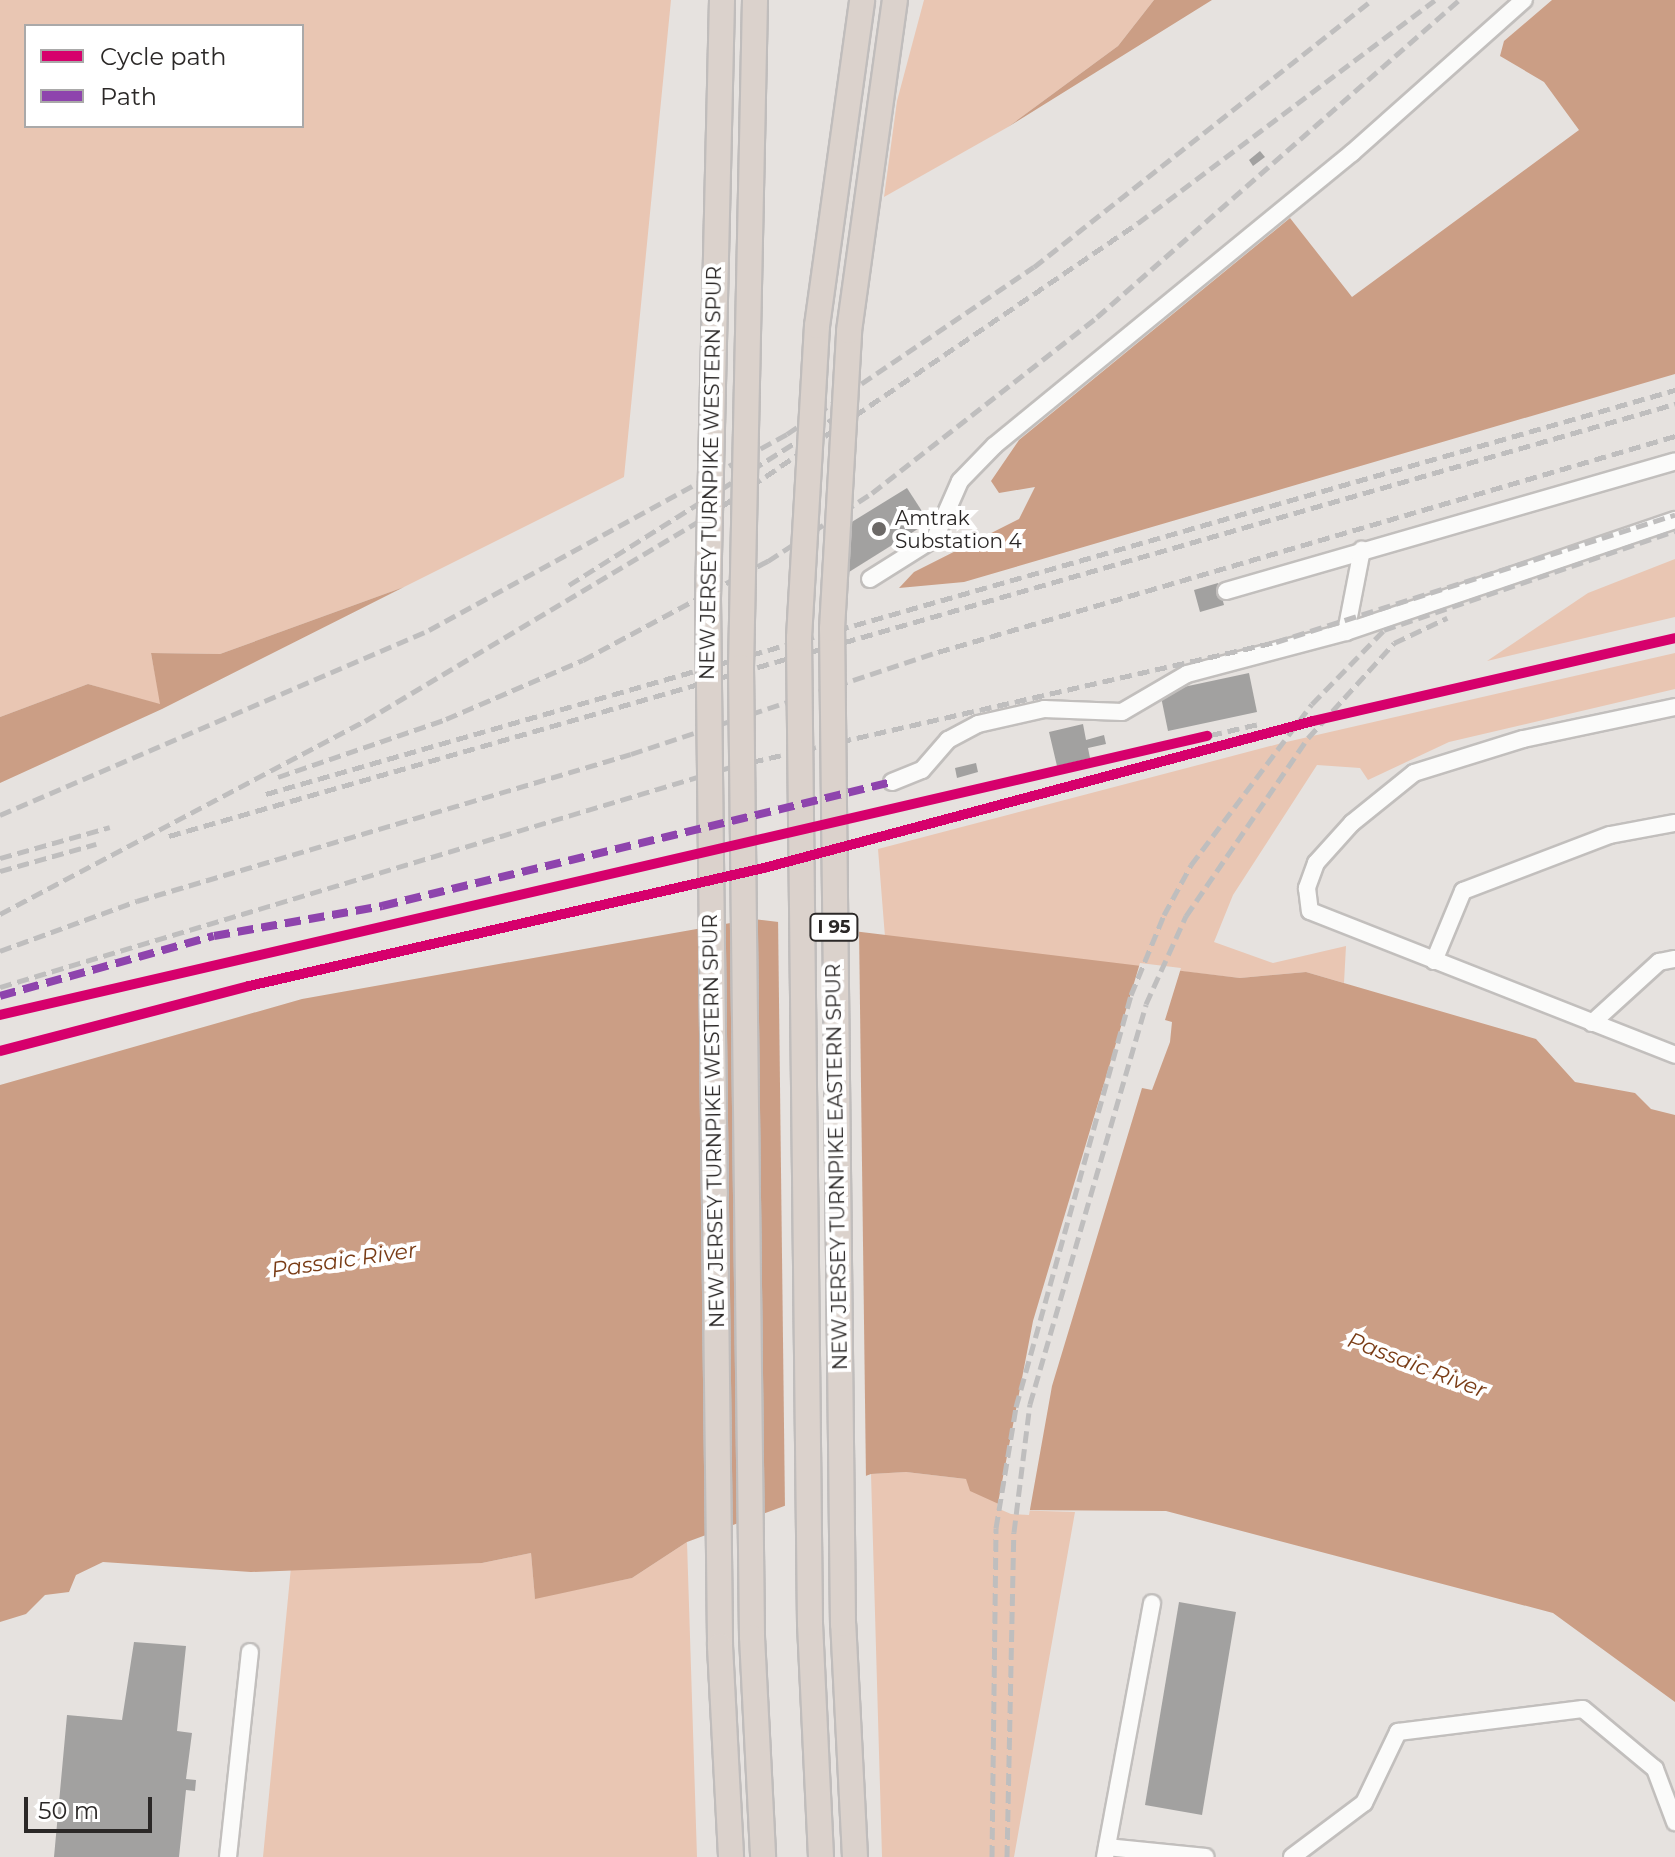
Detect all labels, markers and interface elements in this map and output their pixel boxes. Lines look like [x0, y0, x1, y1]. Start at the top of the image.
legend [24, 24, 304, 128]
text: Cycle path [100, 42, 227, 71]
text: Path [100, 82, 157, 111]
street label: NEW JERSEY TURNPIKE WESTERN SPUR [695, 266, 727, 680]
place label: Amtrak Substation 4 [895, 506, 1022, 553]
marker: Amtrak Substation 4 [870, 520, 888, 538]
road number: I 95 [808, 913, 860, 941]
street label: NEW JERSEY TURNPIKE WESTERN SPUR [698, 914, 730, 1328]
street label: NEW JERSEY TURNPIKE EASTERN SPUR [821, 964, 853, 1370]
water label: Passaic River [270, 1237, 418, 1283]
water label: Passaic River [1344, 1326, 1490, 1404]
scale bar [28, 1781, 156, 1831]
text: 50 m [38, 1796, 99, 1825]

